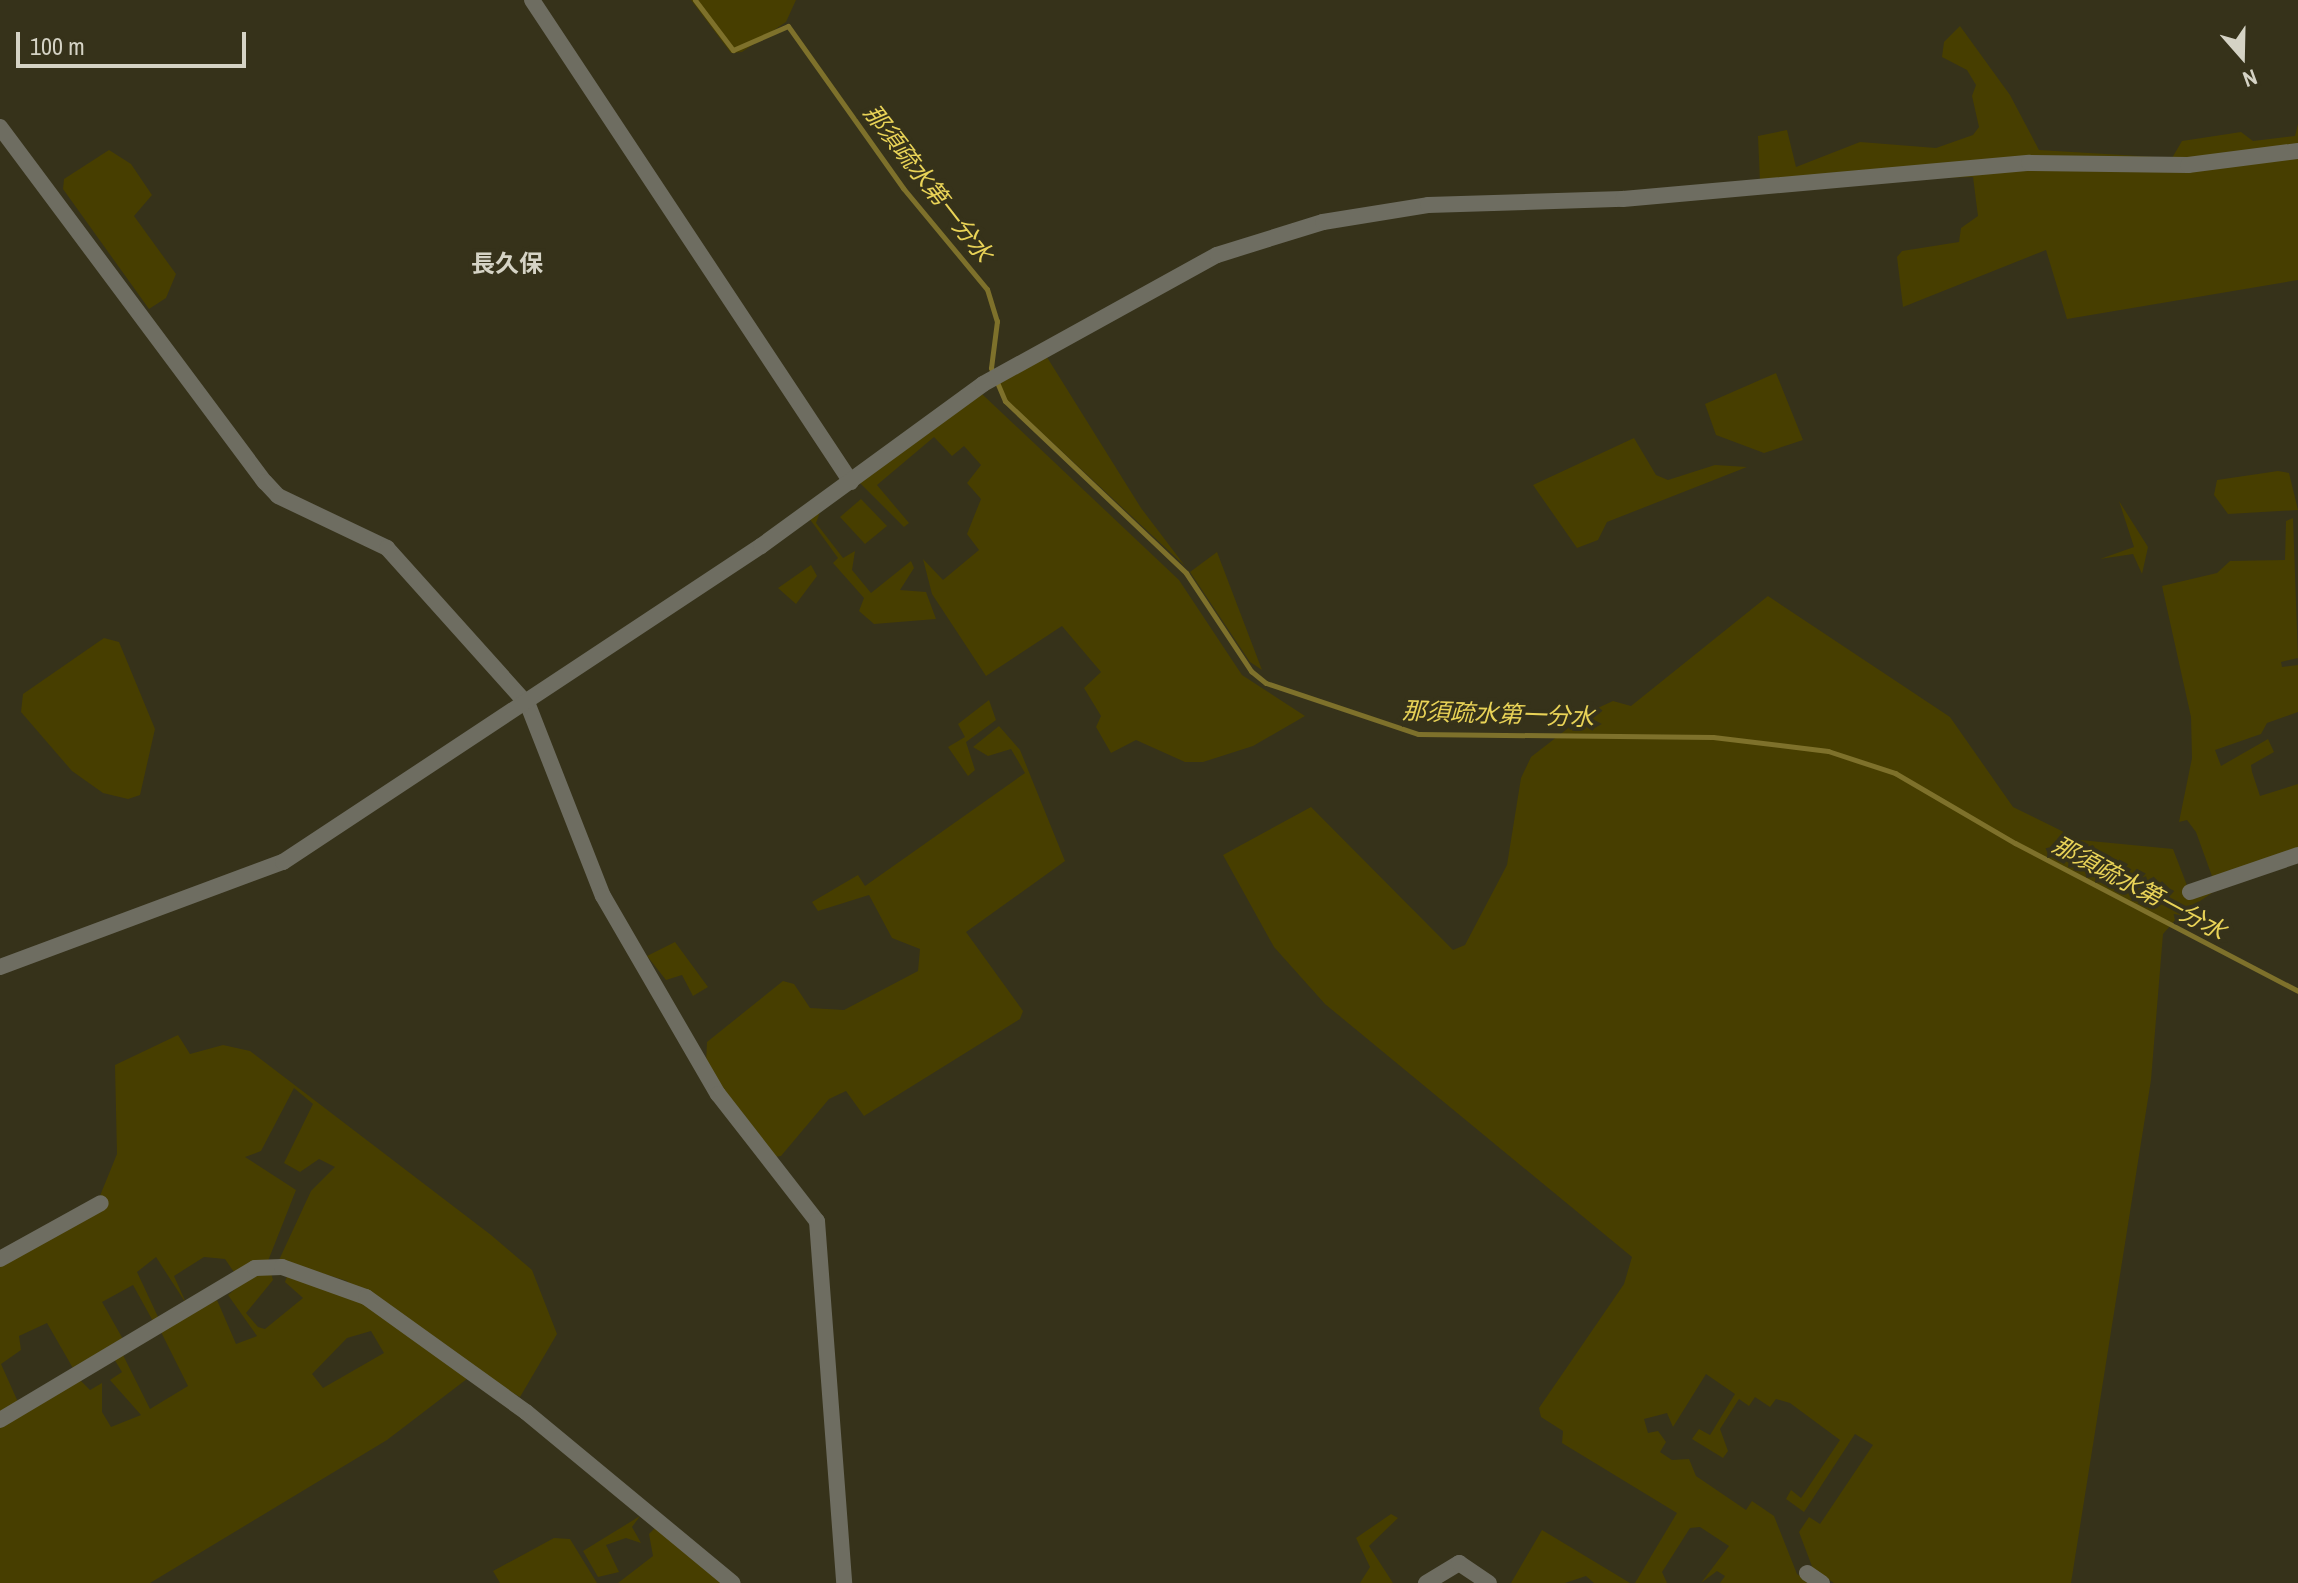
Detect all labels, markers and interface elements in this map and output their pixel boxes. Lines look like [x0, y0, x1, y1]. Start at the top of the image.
scale bar [20, 16, 250, 66]
north arrow [2202, 16, 2282, 96]
text: 100 m [30, 30, 85, 62]
text: N [2239, 62, 2261, 95]
water label: 那須疏水第一分水 [858, 98, 998, 268]
district label: 長久保 [471, 250, 543, 278]
water label: 那須疏水第一分水 [1402, 696, 1594, 732]
water label: 那須疏水第一分水 [2047, 830, 2231, 946]

